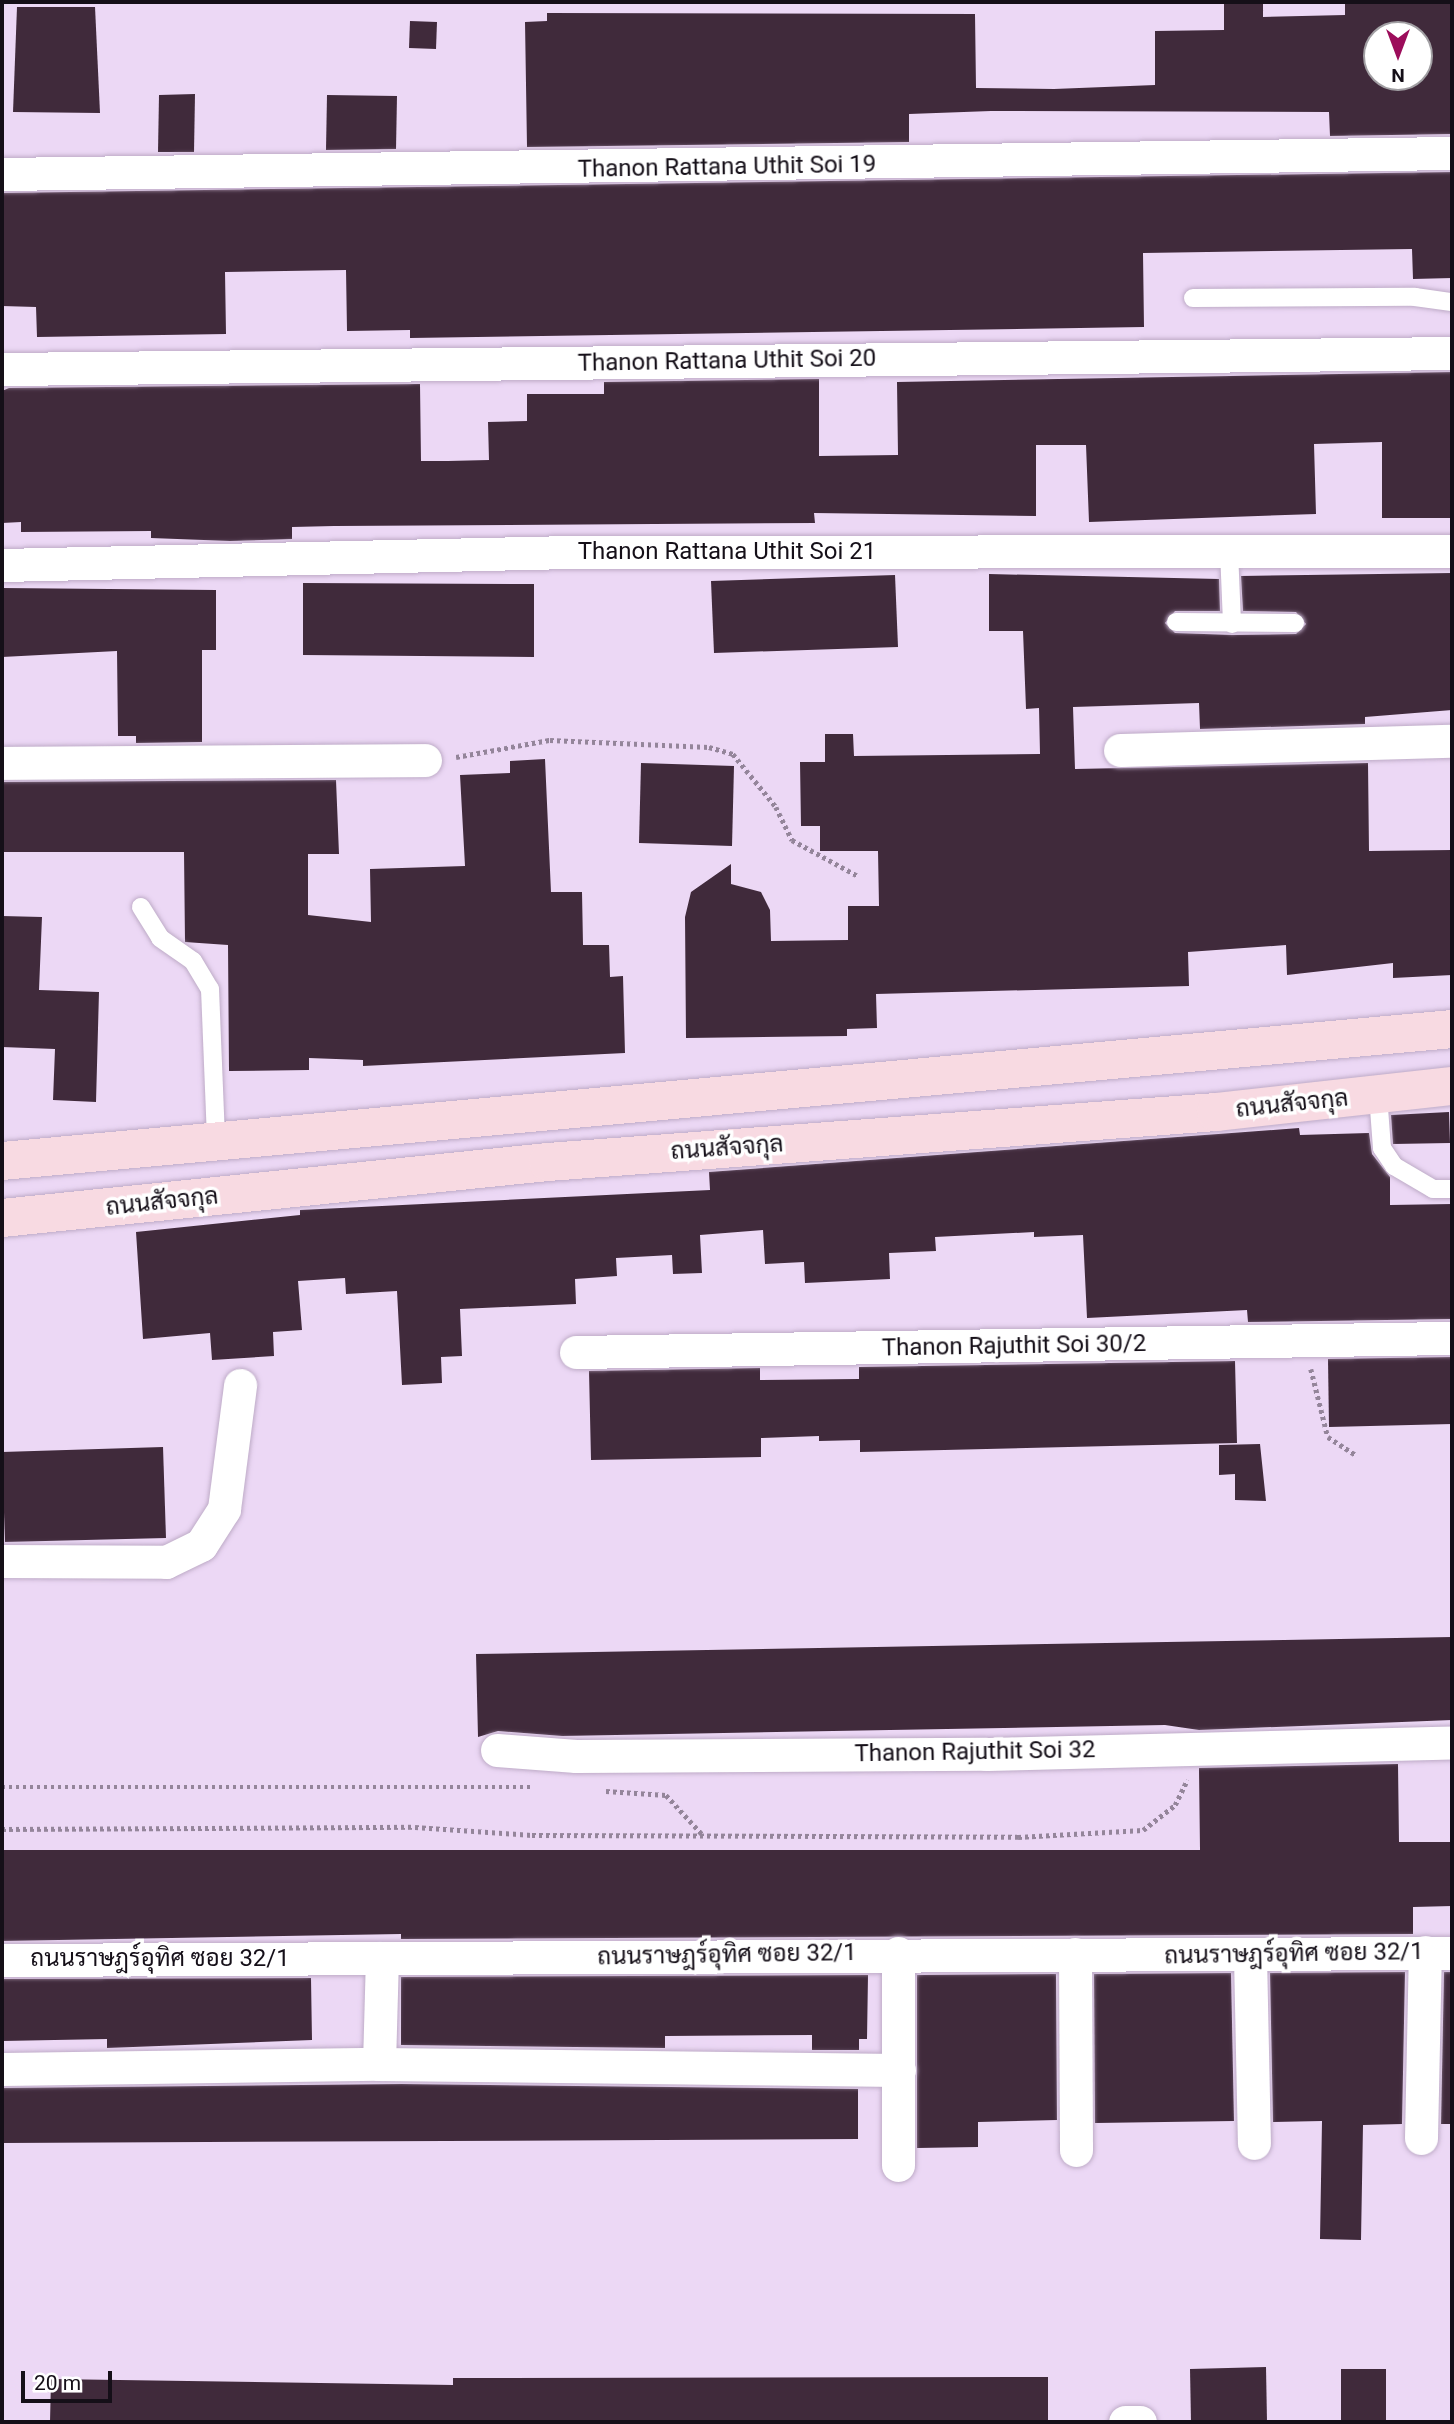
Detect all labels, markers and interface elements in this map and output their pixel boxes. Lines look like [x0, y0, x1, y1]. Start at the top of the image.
north arrow [1363, 21, 1433, 91]
text: N [1391, 64, 1405, 87]
street label: Thanon Rattana Uthit Soi 19 [577, 150, 877, 184]
street label: Thanon Rattana Uthit Soi 20 [577, 344, 877, 378]
street label: Thanon Rattana Uthit Soi 21 [578, 538, 876, 566]
street label: ถนนสัจจกุล [1234, 1084, 1350, 1124]
street label: ถนนสัจจกุล [670, 1130, 784, 1166]
street label: ถนนสัจจกุล [104, 1182, 220, 1222]
street label: Thanon Rajuthit Soi 30/2 [882, 1329, 1146, 1363]
street label: Thanon Rajuthit Soi 32 [854, 1735, 1096, 1769]
street label: ถนนราษฎร์อุทิศ ซอย 32/1 [1164, 1937, 1424, 1971]
street label: ถนนราษฎร์อุทิศ ซอย 32/1 [597, 1938, 857, 1972]
street label: ถนนราษฎร์อุทิศ ซอย 32/1 [30, 1945, 290, 1973]
scale bar [24, 2358, 116, 2402]
text: 20 m [34, 2371, 81, 2395]

